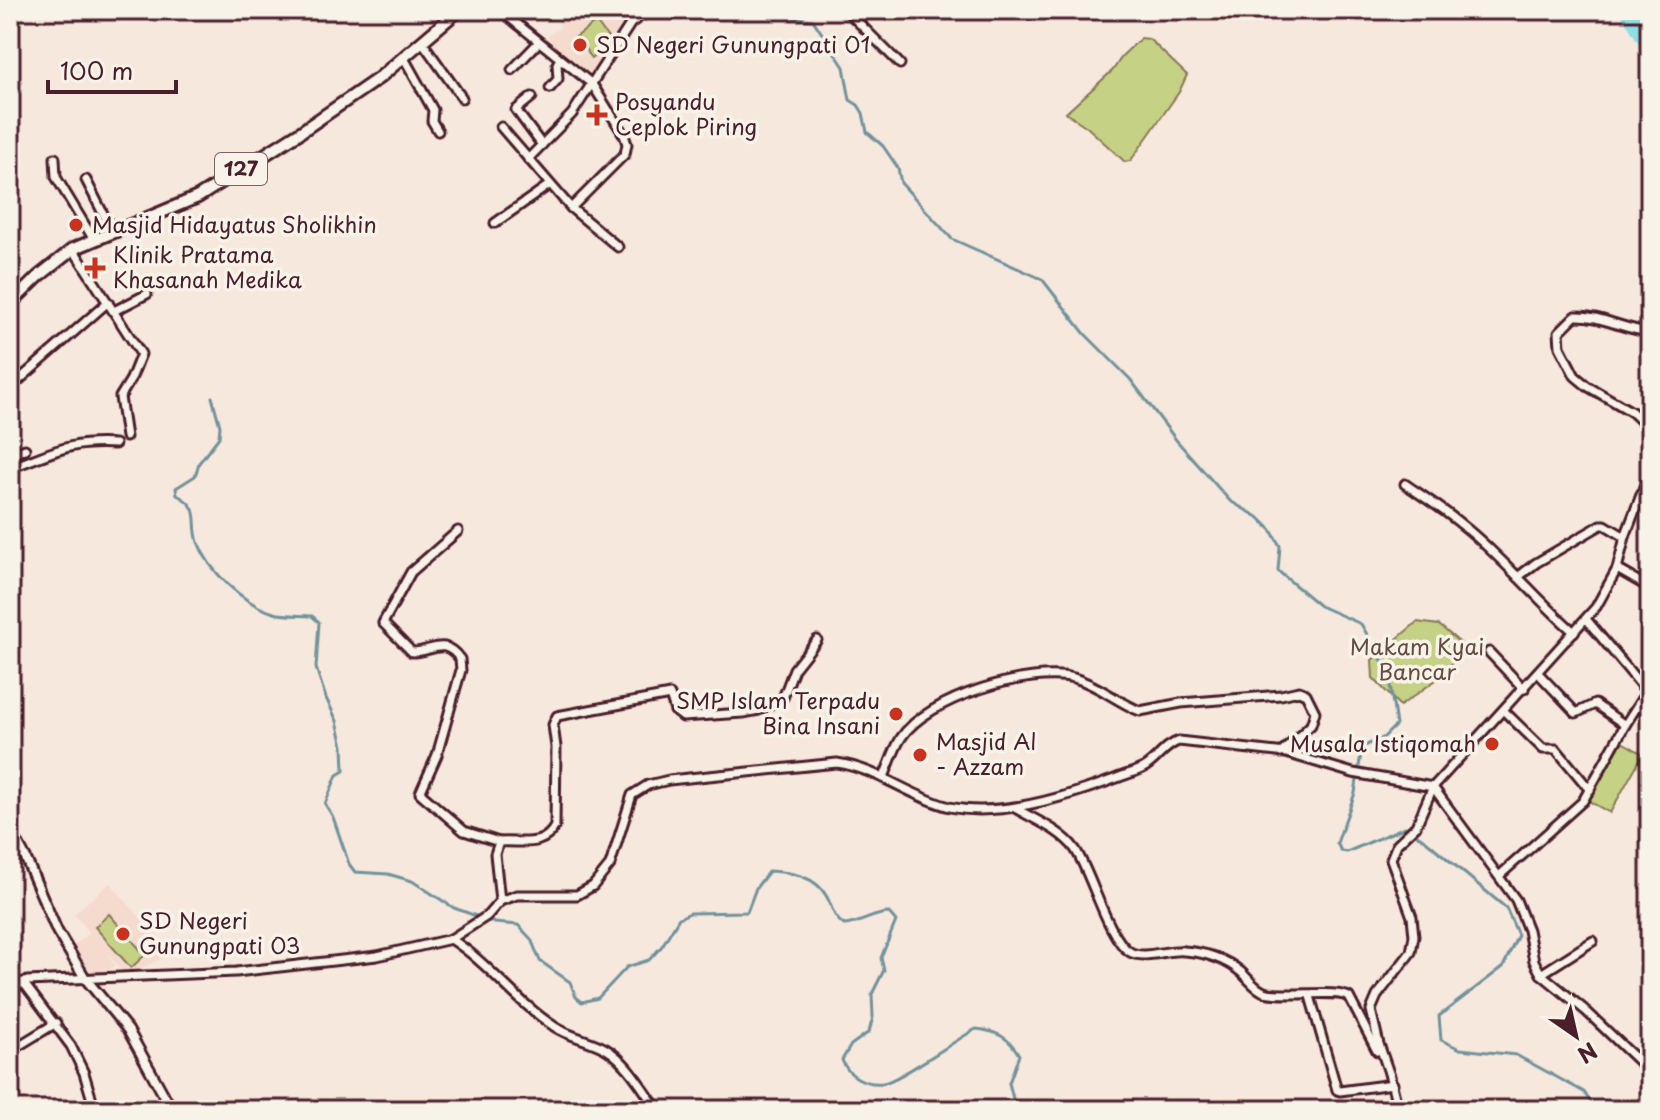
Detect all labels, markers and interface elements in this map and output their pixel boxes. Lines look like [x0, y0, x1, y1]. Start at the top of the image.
place label: SD Negeri Gunungpati 01 [596, 27, 870, 60]
marker: SD Negeri Gunungpati 01 [571, 36, 589, 54]
scale bar [48, 44, 176, 94]
text: 100 m [60, 52, 133, 88]
place label: Posyandu Ceplok Piring [615, 84, 757, 142]
marker: Posyandu Ceplok Piring [586, 104, 608, 126]
road number: 127 [215, 153, 267, 185]
place label: Masjid Hidayatus Sholikhin [92, 207, 377, 240]
marker: Masjid Hidayatus Sholikhin [67, 216, 85, 234]
place label: Klinik Pratama Khasanah Medika [113, 237, 302, 295]
marker: Klinik Pratama Khasanah Medika [84, 257, 106, 279]
park label: Makam Kyai Bancar [1350, 629, 1484, 687]
place label: SMP Islam Terpadu Bina Insani [676, 683, 880, 741]
marker: SMP Islam Terpadu Bina Insani [887, 705, 905, 723]
place label: Masjid Al - Azzam [936, 724, 1036, 782]
place label: Musala Istiqomah [1290, 726, 1476, 759]
marker: Musala Istiqomah [1483, 735, 1501, 753]
marker: Masjid Al - Azzam [911, 746, 929, 764]
place label: SD Negeri Gunungpati 03 [139, 903, 300, 961]
marker: SD Negeri Gunungpati 03 [114, 925, 132, 943]
north arrow [1536, 996, 1616, 1076]
text: N [1572, 1035, 1604, 1072]

